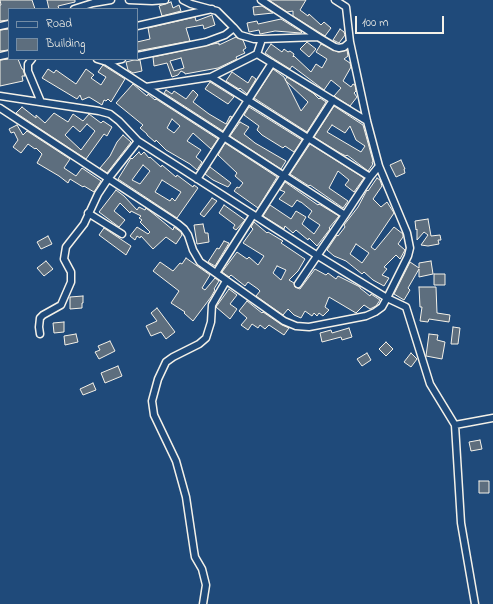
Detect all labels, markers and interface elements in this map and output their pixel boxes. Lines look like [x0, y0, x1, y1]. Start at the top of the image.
legend [8, 8, 138, 60]
scale bar [357, 8, 446, 34]
text: 100 m [362, 14, 389, 32]
text: Road [46, 15, 72, 33]
text: Building [46, 35, 85, 53]

